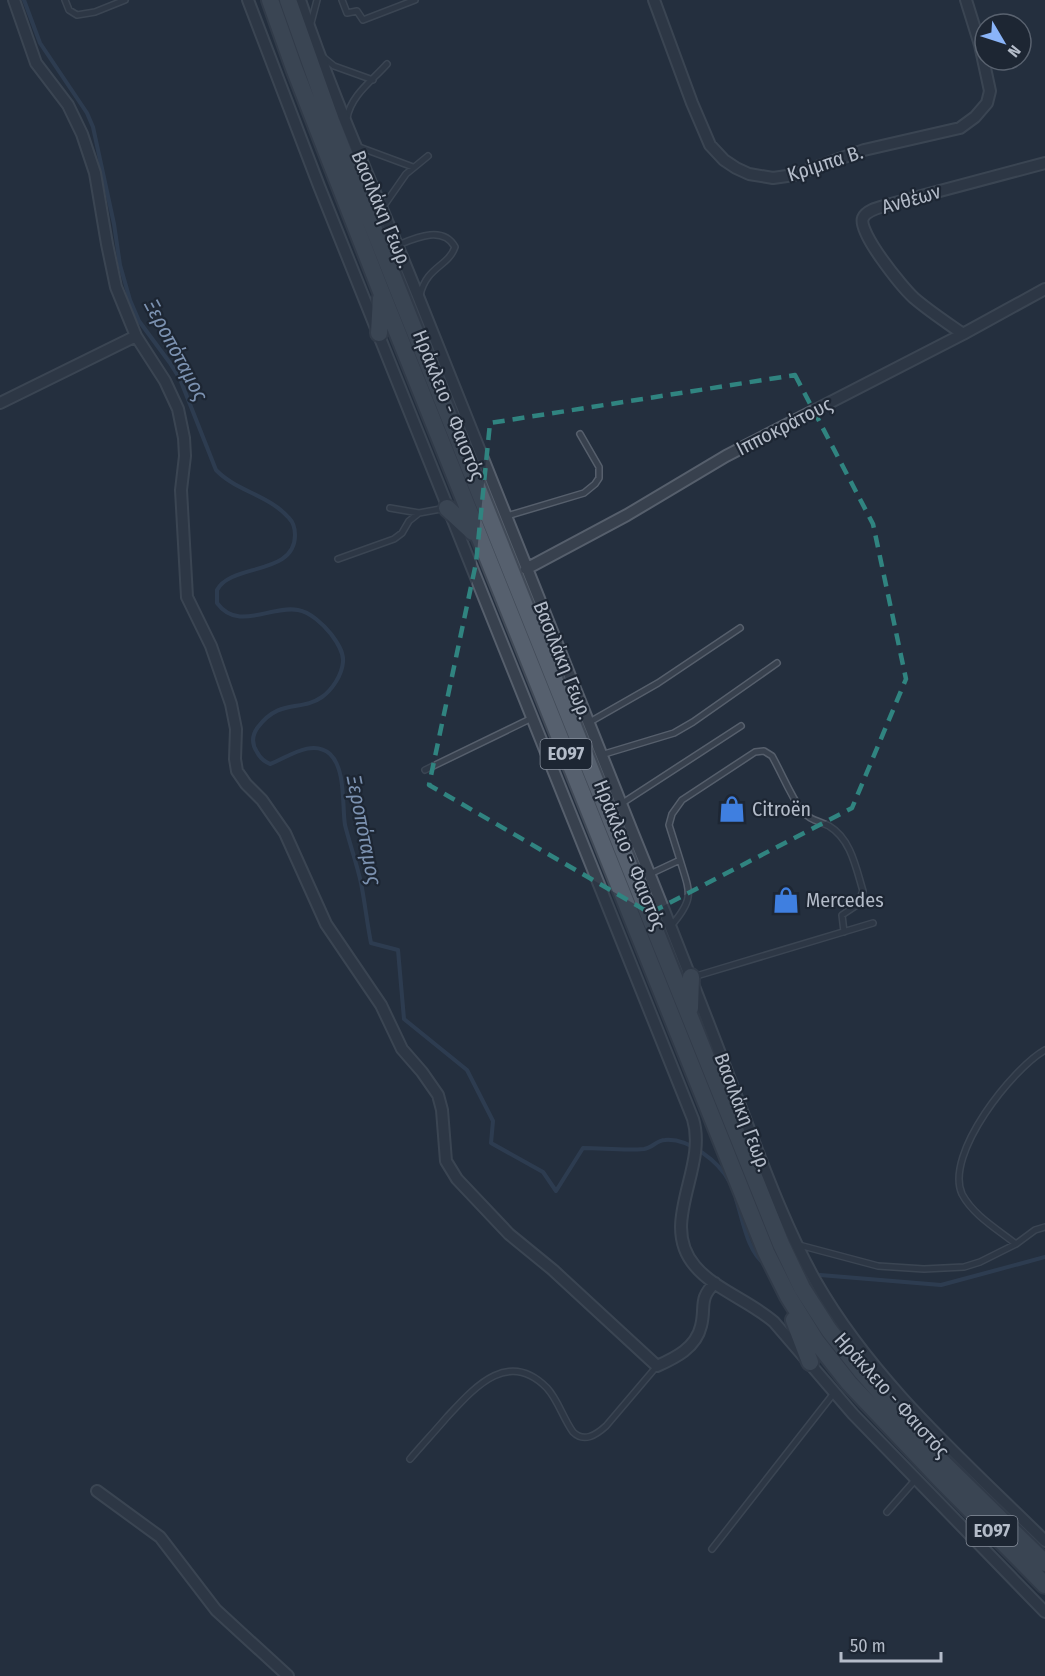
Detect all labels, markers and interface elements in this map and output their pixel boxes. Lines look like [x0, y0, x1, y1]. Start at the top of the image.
north arrow [973, 12, 1033, 72]
text: N [1004, 41, 1025, 61]
street label: Κρίμπα Β. [784, 140, 866, 186]
street label: Βασιλάκη Γεωρ. [347, 147, 417, 271]
street label: Ανθέων [879, 179, 943, 219]
water label: Ξεροπόταμος [138, 295, 214, 406]
street label: Ηράκλειο - Φαιστός [408, 326, 490, 484]
street label: Ιπποκράτους [732, 391, 836, 460]
street label: Βασιλάκη Γεωρ. [528, 598, 598, 722]
road number: ΕΟ97 [540, 739, 592, 769]
water label: Ξεροπόταμος [341, 773, 388, 888]
street label: Ηράκλειο - Φαιστός [589, 776, 671, 934]
shop icon: Citroën [717, 794, 747, 824]
place label: Citroën [752, 797, 811, 821]
shop icon: Mercedes [771, 885, 801, 915]
place label: Mercedes [806, 888, 884, 912]
street label: Βασιλάκη Γεωρ. [709, 1049, 777, 1175]
street label: Ηράκλειο - Φαιστός [830, 1327, 955, 1463]
road number: ΕΟ97 [966, 1516, 1018, 1546]
scale bar [841, 1625, 942, 1663]
text: 50 m [850, 1635, 886, 1657]

